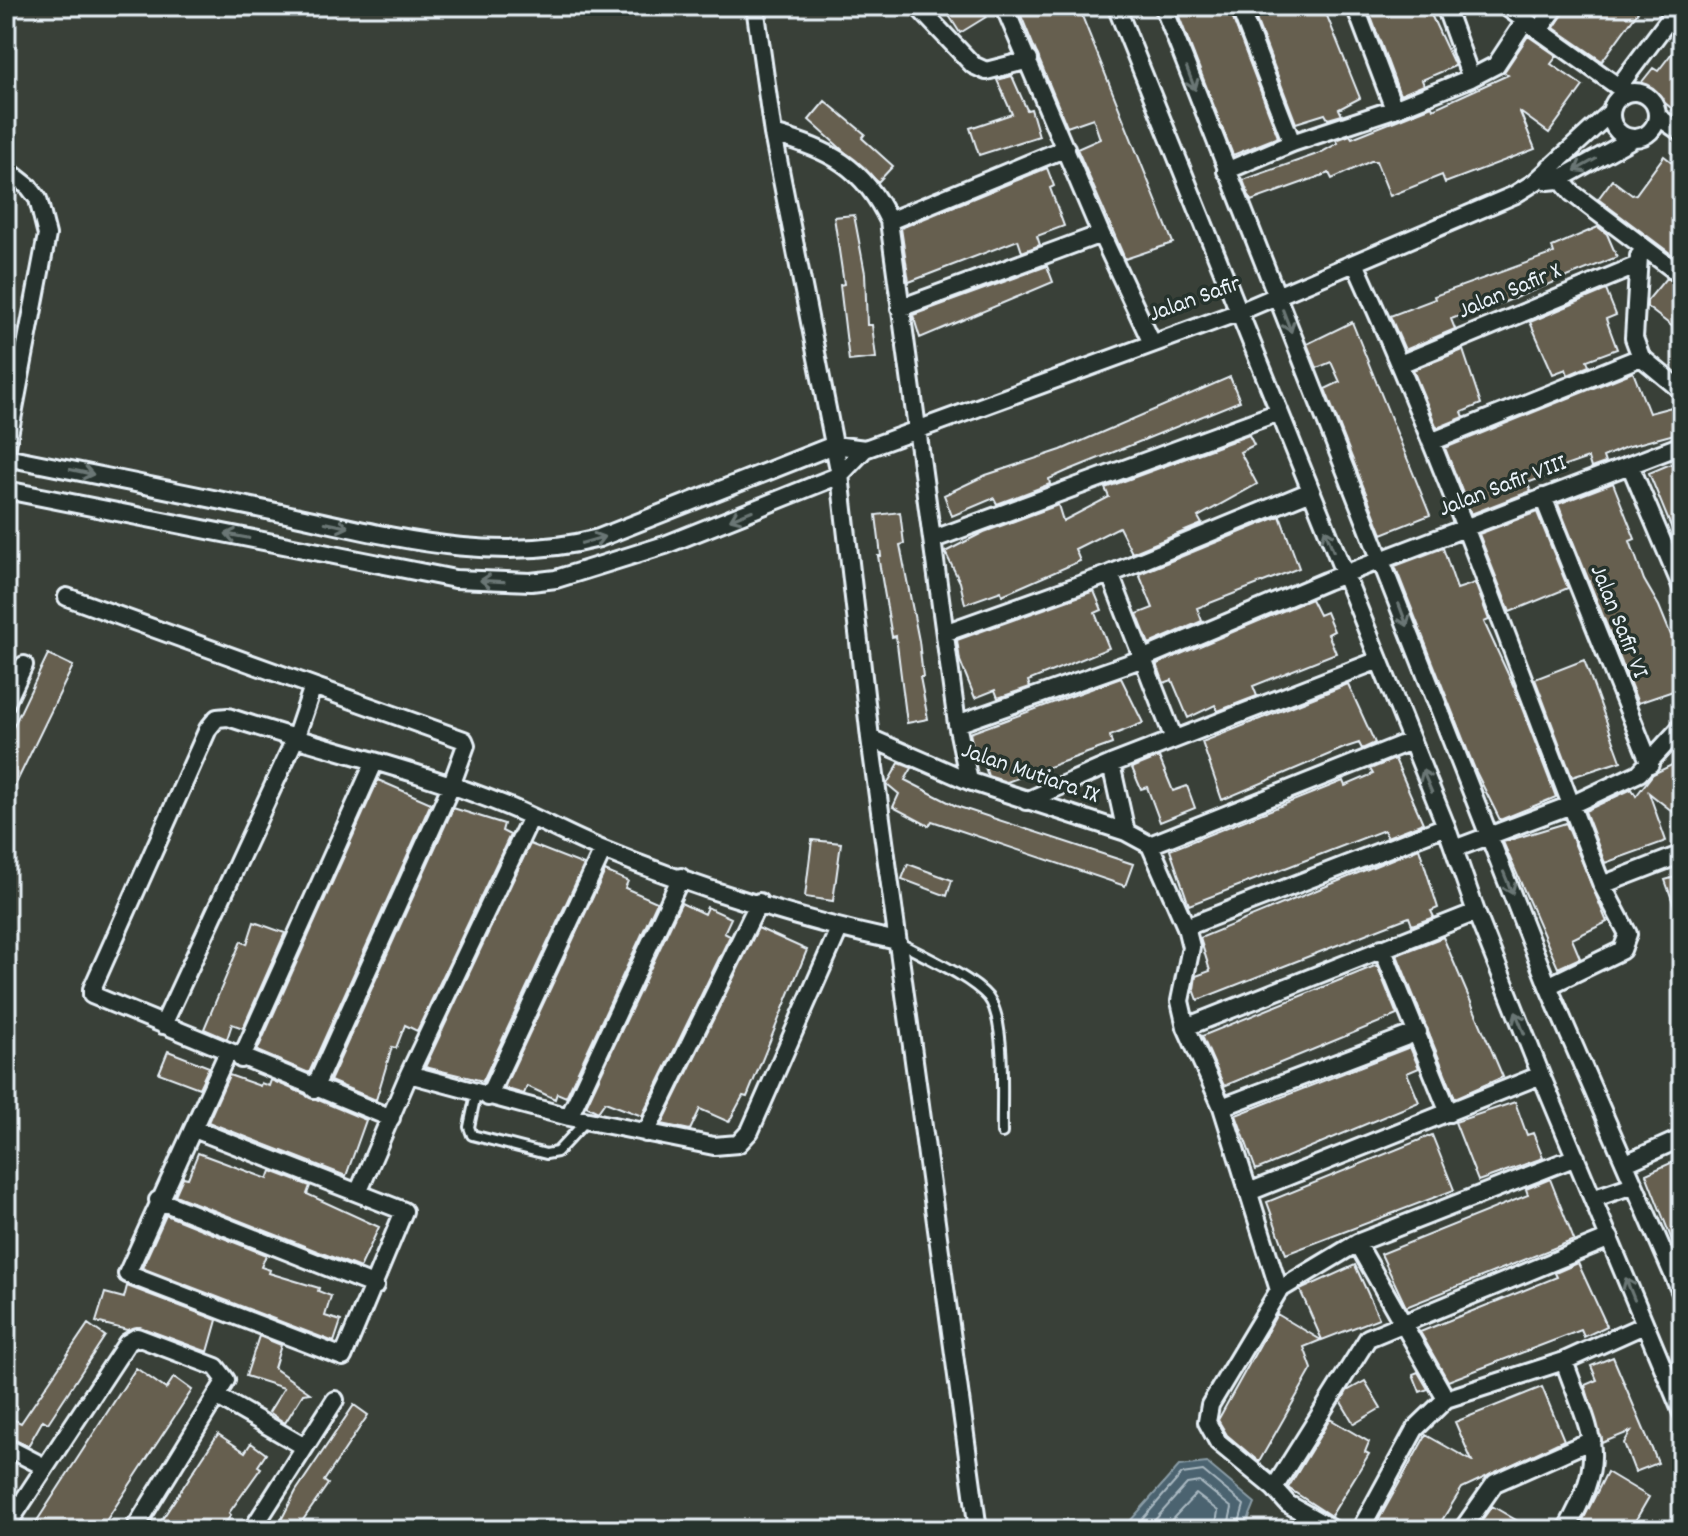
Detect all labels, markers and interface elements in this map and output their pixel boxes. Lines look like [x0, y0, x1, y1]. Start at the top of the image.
one-way arrow [1185, 66, 1199, 91]
one-way arrow [1574, 157, 1597, 173]
street label: Jalan Safir X [1453, 255, 1567, 329]
street label: Jalan Safir [1144, 268, 1246, 332]
one-way arrow [1281, 308, 1295, 333]
street label: Jalan Safir VIII [1434, 447, 1573, 527]
one-way arrow [69, 465, 95, 480]
one-way arrow [729, 508, 754, 523]
one-way arrow [324, 518, 349, 533]
one-way arrow [224, 527, 250, 542]
one-way arrow [1321, 528, 1335, 553]
one-way arrow [580, 531, 606, 546]
street label: Jalan Safir VI [1580, 560, 1656, 684]
one-way arrow [479, 574, 506, 589]
one-way arrow [1397, 602, 1411, 627]
street label: Jalan Mutiara IX [956, 734, 1104, 814]
one-way arrow [1419, 769, 1434, 793]
one-way arrow [1502, 870, 1516, 895]
one-way arrow [1512, 1011, 1527, 1036]
one-way arrow [1622, 1277, 1637, 1302]

